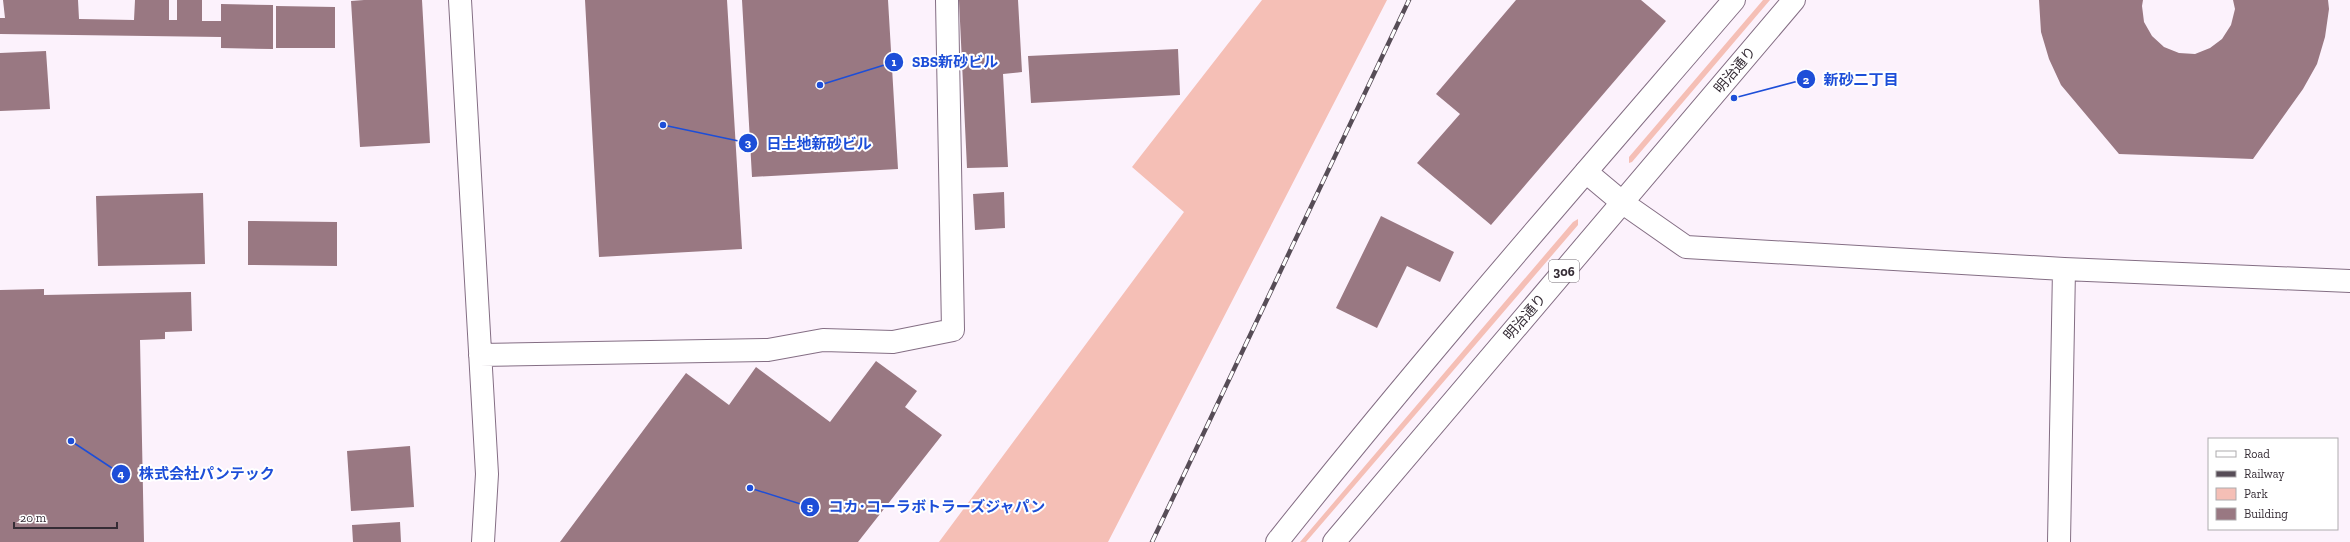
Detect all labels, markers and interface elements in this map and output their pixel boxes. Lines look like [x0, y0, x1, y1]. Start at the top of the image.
street label: 明治通り [1710, 43, 1760, 97]
callout: SBS新砂ビル [884, 48, 1006, 75]
text: SBS新砂ビル [912, 53, 998, 71]
text: 1 [892, 55, 897, 69]
callout: 新砂二丁目 [1796, 66, 1907, 93]
text: 新砂二丁目 [1823, 71, 1899, 89]
text: 2 [1803, 73, 1810, 87]
callout: 日土地新砂ビル [738, 130, 879, 157]
text: 日土地新砂ビル [766, 135, 872, 153]
text: 3 [745, 136, 752, 150]
road number: 306 [1549, 260, 1579, 282]
street label: 明治通り [1500, 290, 1550, 344]
legend [2208, 438, 2338, 530]
text: Road [2244, 447, 2270, 461]
callout: 株式会社パンテック [111, 460, 282, 487]
text: 株式会社パンテック [139, 465, 275, 483]
text: 4 [118, 467, 125, 481]
text: Railway [2244, 467, 2285, 481]
text: Park [2244, 487, 2269, 501]
callout: コカ･コーラボトラーズジャパン [800, 493, 1053, 520]
text: コカ･コーラボトラーズジャパン [829, 498, 1045, 516]
text: 5 [807, 500, 813, 514]
scale bar [14, 504, 117, 530]
text: Building [2244, 507, 2288, 521]
text: 20 m [20, 511, 47, 525]

